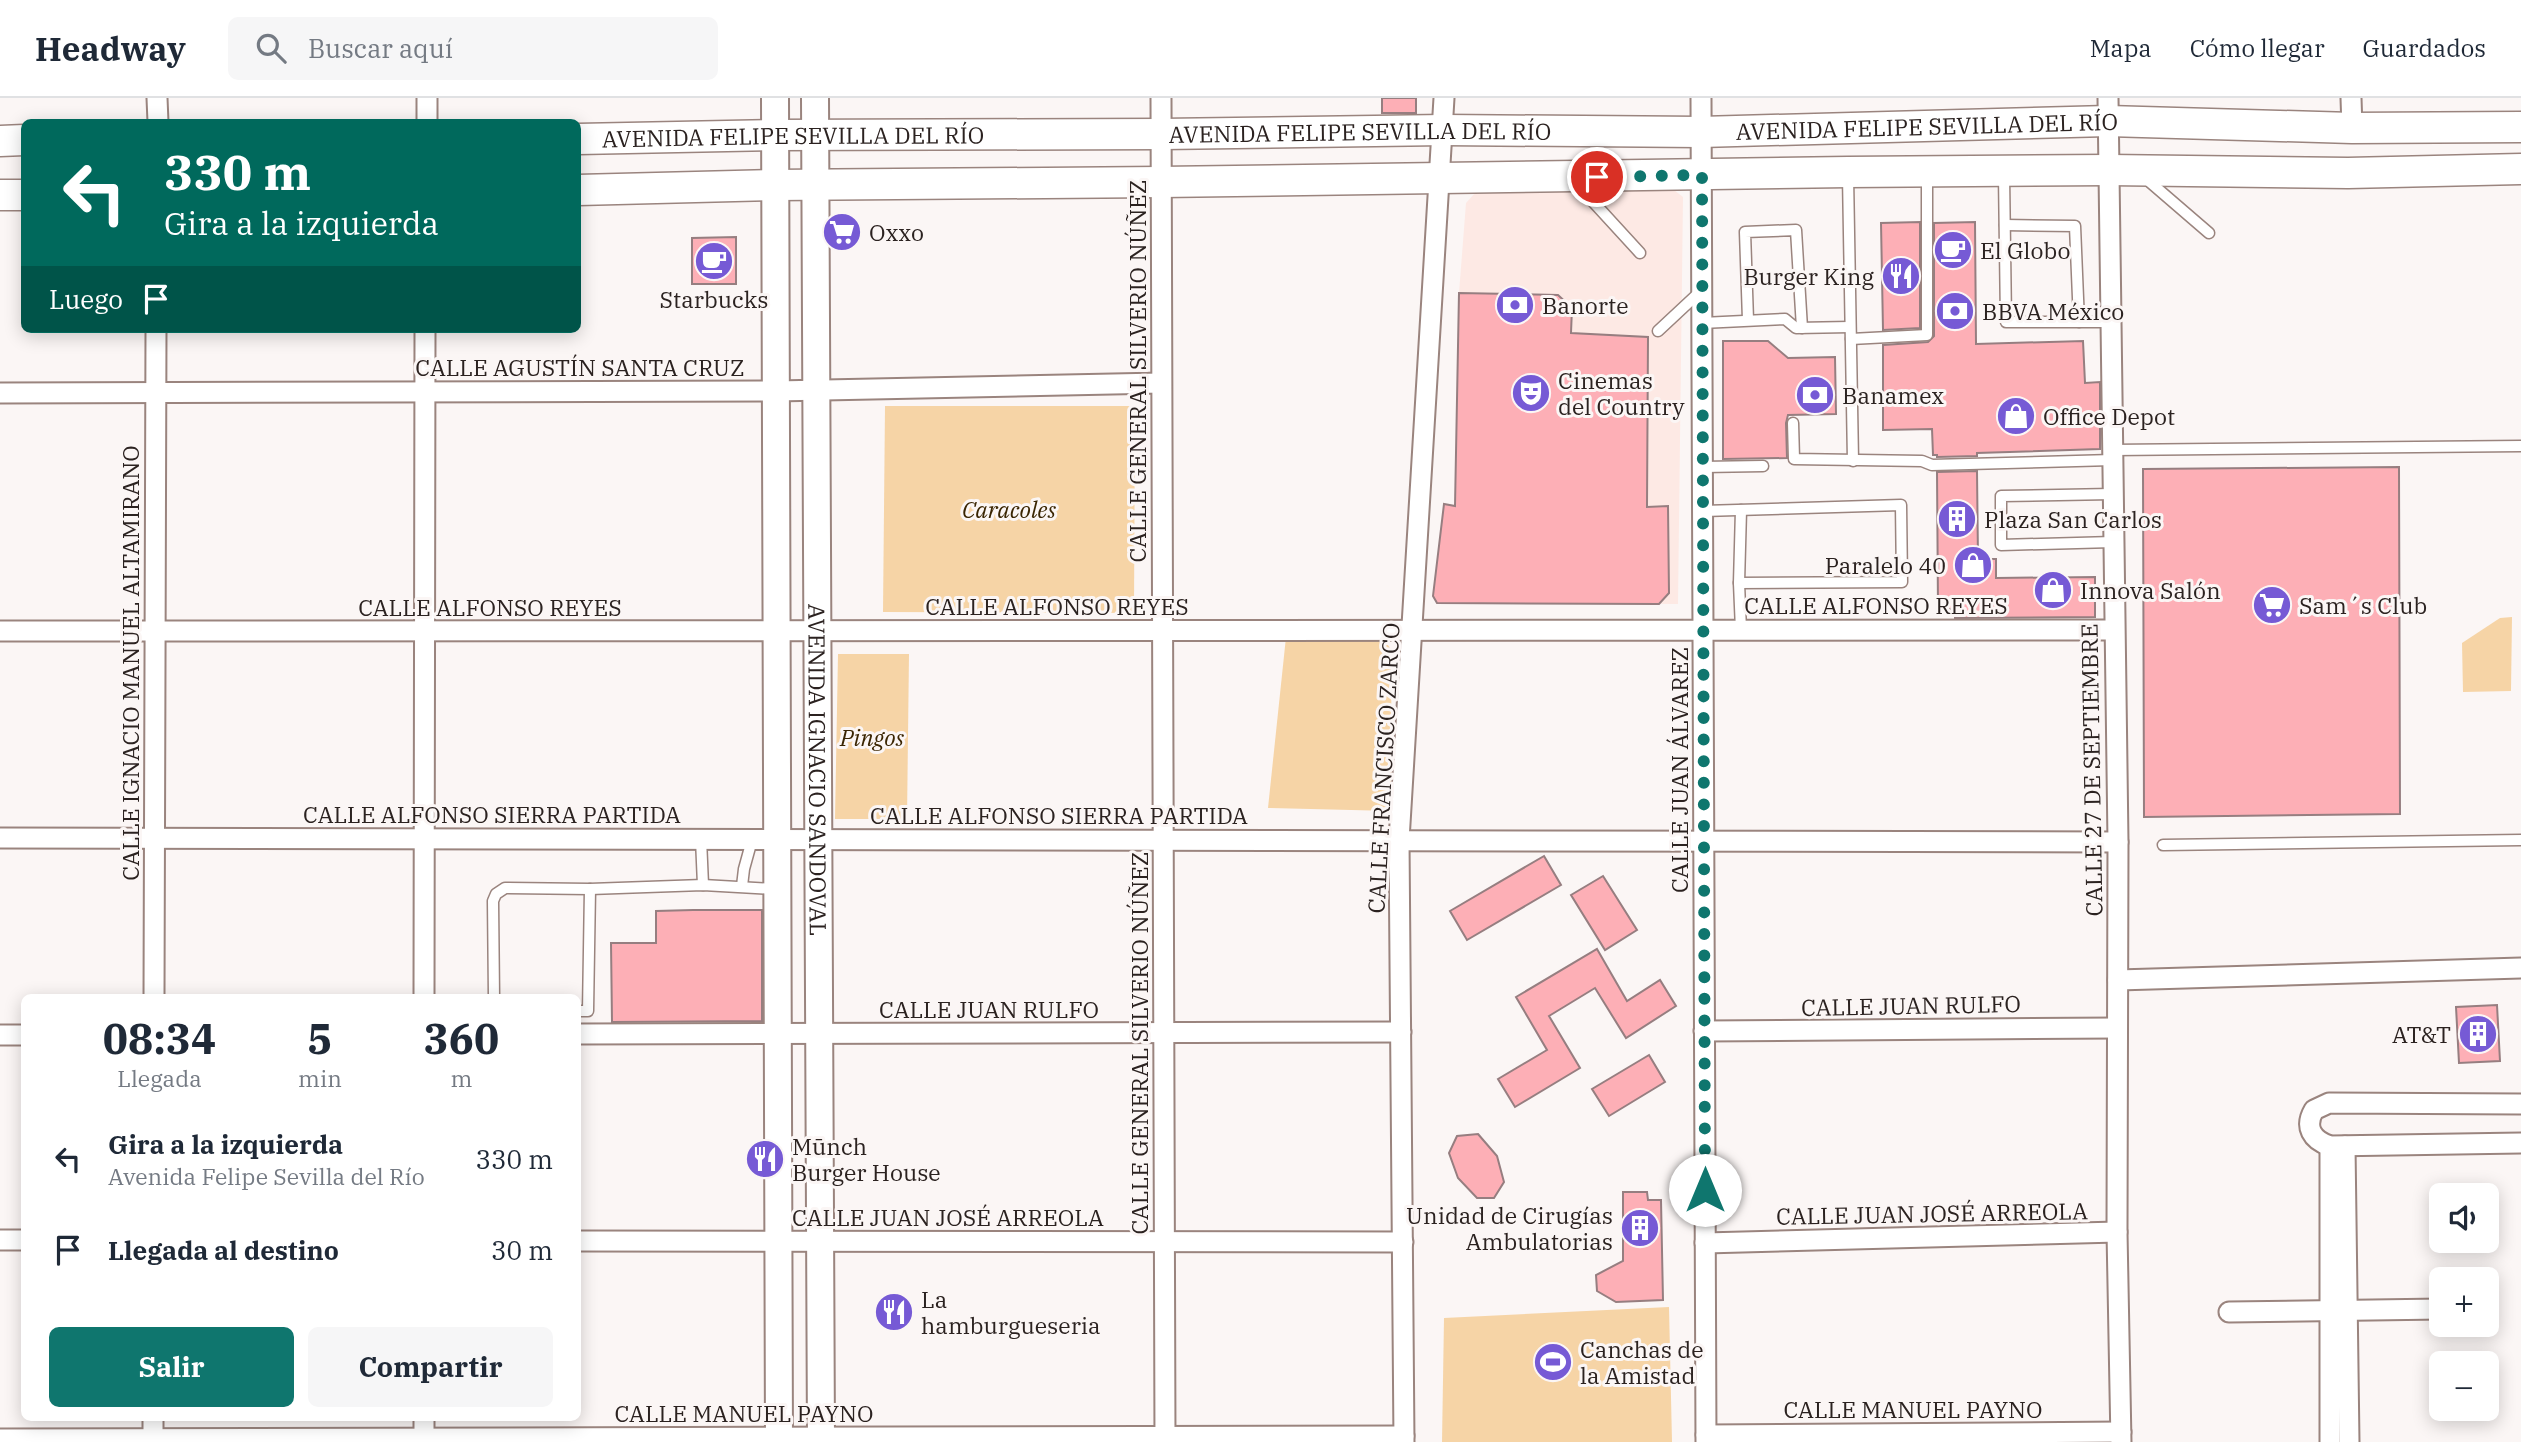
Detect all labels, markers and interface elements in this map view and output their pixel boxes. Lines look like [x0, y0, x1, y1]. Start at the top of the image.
search box [228, 17, 718, 80]
text: Headway [35, 27, 186, 70]
icon: search [252, 29, 290, 67]
text: Buscar aquí [308, 31, 453, 65]
text: Mapa [2090, 32, 2152, 64]
text: Cómo llegar [2190, 32, 2325, 64]
text: Guardados [2363, 32, 2486, 64]
street label: AVENIDA FELIPE SEVILLA DEL RÍO [1735, 106, 2118, 146]
street label: AVENIDA FELIPE SEVILLA DEL RÍO [1168, 115, 1551, 149]
street label: AVENIDA FELIPE SEVILLA DEL RÍO [601, 119, 984, 154]
text: 330 m [164, 140, 311, 203]
icon: left [49, 147, 140, 238]
pin [1567, 147, 1627, 207]
icon: arrive [1578, 158, 1616, 196]
street label: CALLE GENERAL SILVERIO NÚÑEZ [1122, 180, 1152, 563]
text: Gira a la izquierda [164, 202, 439, 244]
supermarket icon: Oxxo [821, 211, 863, 253]
place label: Oxxo [869, 217, 924, 247]
cafe icon: El Globo [1932, 229, 1974, 271]
place label: El Globo [1980, 235, 2070, 265]
cafe icon: Starbucks [693, 240, 735, 282]
restaurant icon: Burger King [1880, 255, 1922, 297]
place label: Burger King [1743, 261, 1874, 291]
icon: arrive [137, 280, 175, 318]
text: Luego [49, 282, 123, 316]
place label: Starbucks [660, 284, 768, 314]
bank icon: Banorte [1494, 284, 1536, 326]
place label: Banorte [1542, 290, 1629, 320]
bank icon: BBVA México [1934, 290, 1976, 332]
place label: BBVA México [1982, 296, 2124, 326]
street label: CALLE AGUSTÍN SANTA CRUZ [415, 352, 745, 382]
place label: Cinemas del Country [1558, 365, 1685, 421]
theatre icon: Cinemas del Country [1510, 372, 1552, 414]
bank icon: Banamex [1794, 374, 1836, 416]
place label: Banamex [1842, 380, 1944, 410]
shop icon: Office Depot [1995, 395, 2037, 437]
place label: Office Depot [2043, 401, 2175, 431]
street label: CALLE IGNACIO MANUEL ALTAMIRANO [115, 445, 145, 881]
park label: Caracoles [962, 494, 1057, 524]
building icon: Plaza San Carlos [1936, 498, 1978, 540]
place label: Plaza San Carlos [1984, 504, 2162, 534]
shop icon: Paralelo 40 [1952, 544, 1994, 586]
place label: Paralelo 40 [1825, 550, 1946, 580]
shop icon: Innova Salón [2032, 569, 2074, 611]
place label: Innova Salón [2080, 575, 2221, 605]
supermarket icon: Sam´s Club [2251, 584, 2293, 626]
street label: CALLE ALFONSO REYES [1744, 590, 2008, 620]
place label: Sam´s Club [2299, 590, 2427, 620]
street label: CALLE ALFONSO REYES [925, 591, 1189, 621]
street label: CALLE ALFONSO REYES [358, 592, 622, 622]
street label: AVENIDA IGNACIO SANDOVAL [802, 604, 834, 936]
street label: CALLE FRANCISCO ZARCO [1360, 622, 1406, 914]
street label: CALLE 27 DE SEPTIEMBRE [2073, 623, 2109, 917]
street label: CALLE JUAN ÁLVAREZ [1664, 647, 1694, 893]
park label: Pingos [839, 722, 905, 752]
street label: CALLE ALFONSO SIERRA PARTIDA [303, 799, 681, 829]
street label: CALLE ALFONSO SIERRA PARTIDA [870, 800, 1248, 830]
street label: CALLE GENERAL SILVERIO NÚÑEZ [1124, 852, 1154, 1235]
street label: CALLE JUAN RULFO [1801, 988, 2021, 1022]
street label: CALLE JUAN RULFO [879, 994, 1099, 1024]
text: 08:34 [103, 1011, 216, 1066]
text: 5 [307, 1011, 333, 1066]
text: 360 [424, 1011, 499, 1066]
building icon: AT&T [2457, 1013, 2499, 1055]
place label: AT&T [2392, 1019, 2451, 1049]
text: Llegada [117, 1063, 202, 1093]
text: min [298, 1063, 342, 1093]
text: m [450, 1063, 472, 1093]
text: Gira a la izquierda [108, 1127, 343, 1161]
place label: Mūnch Burger House [792, 1131, 941, 1187]
restaurant icon: Mūnch Burger House [744, 1138, 786, 1180]
icon: left [49, 1140, 87, 1178]
text: 330 m [475, 1142, 553, 1176]
position arrow [1668, 1153, 1742, 1227]
text: Avenida Felipe Sevilla del Río [108, 1161, 425, 1191]
map controls [2429, 1183, 2499, 1421]
button: sound [2429, 1183, 2499, 1253]
street label: CALLE JUAN JOSÉ ARREOLA [1776, 1195, 2088, 1231]
place label: Unidad de Cirugías Ambulatorias [1406, 1200, 1613, 1256]
street label: CALLE JUAN JOSÉ ARREOLA [792, 1202, 1104, 1232]
building icon: Unidad de Cirugías Ambulatorias [1619, 1207, 1661, 1249]
icon: arrive [49, 1231, 87, 1269]
text: Llegada al destino [108, 1233, 339, 1267]
text: 30 m [491, 1233, 553, 1267]
button: + [2429, 1267, 2499, 1337]
place label: La hamburgueseria [921, 1284, 1101, 1340]
restaurant icon: La hamburgueseria [873, 1291, 915, 1333]
button: Salir [49, 1327, 294, 1407]
button: Compartir [308, 1327, 553, 1407]
place label: Canchas de la Amistad [1580, 1334, 1704, 1390]
sports icon: Canchas de la Amistad [1532, 1341, 1574, 1383]
button: − [2429, 1351, 2499, 1421]
street label: CALLE MANUEL PAYNO [1784, 1394, 2042, 1424]
street label: CALLE MANUEL PAYNO [615, 1398, 873, 1428]

